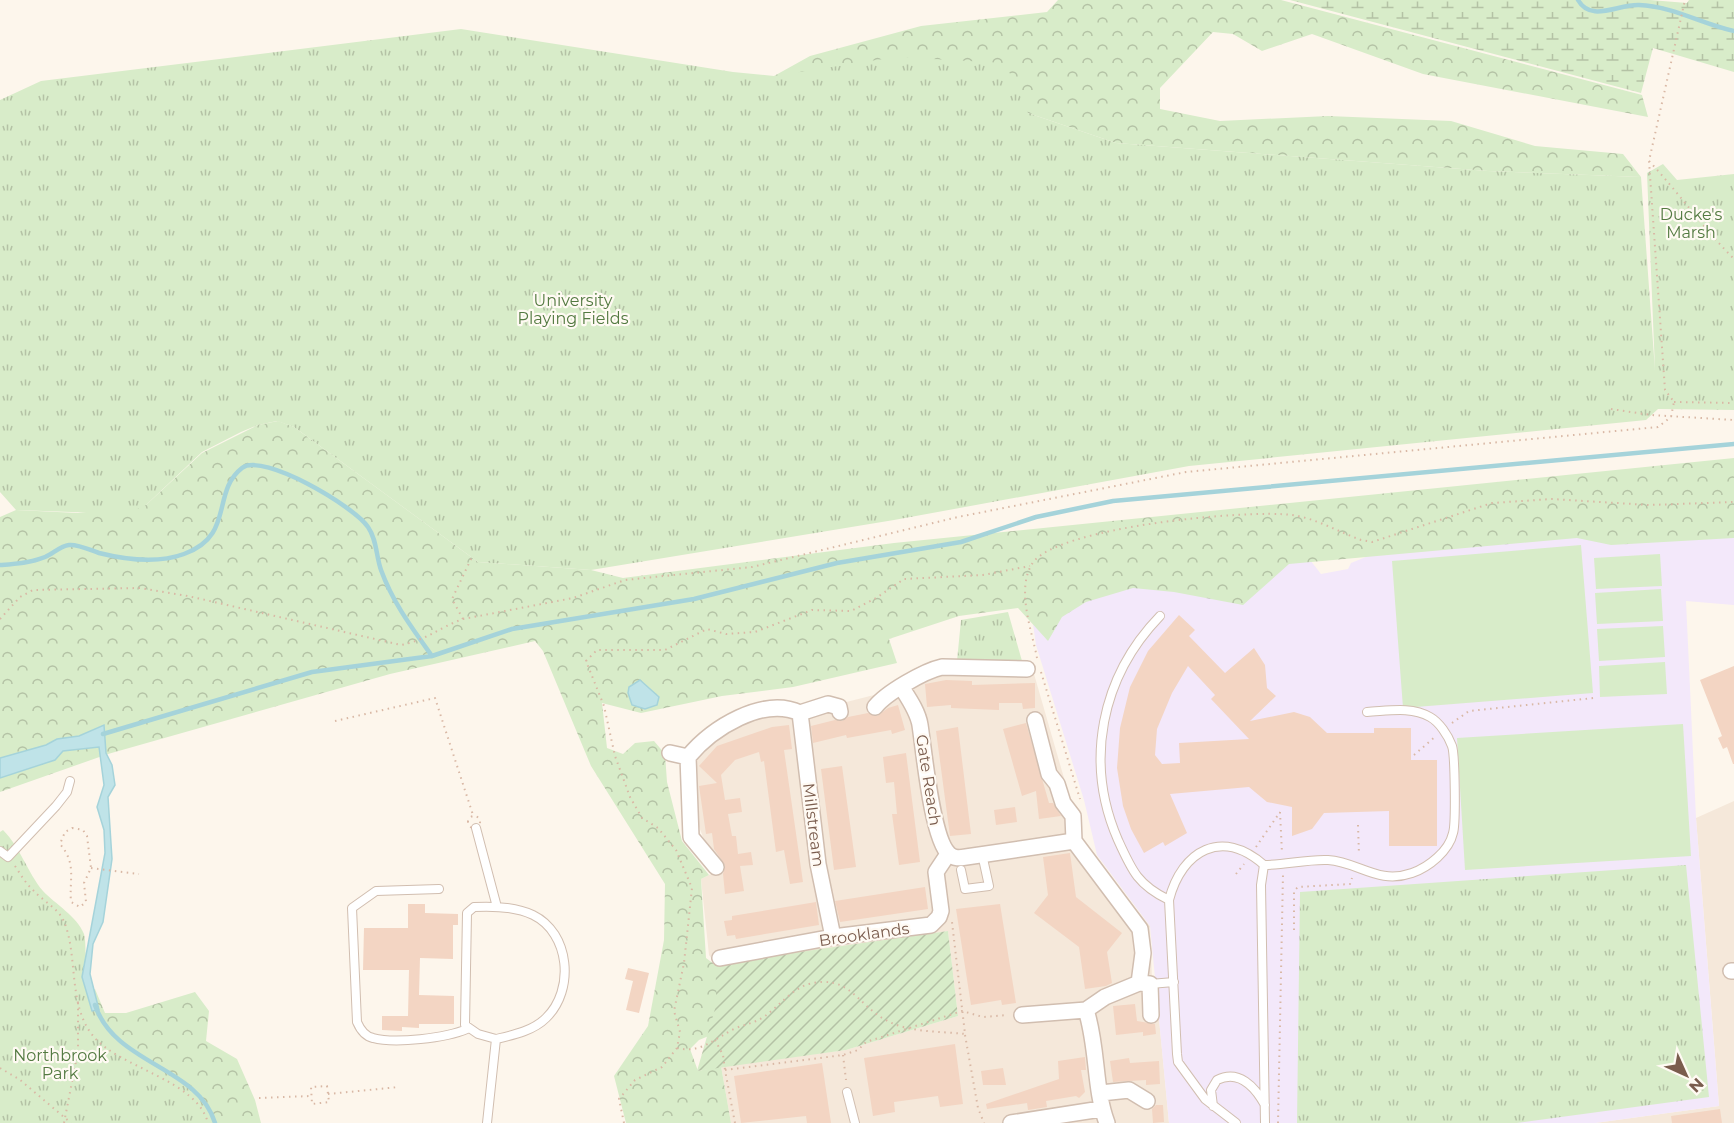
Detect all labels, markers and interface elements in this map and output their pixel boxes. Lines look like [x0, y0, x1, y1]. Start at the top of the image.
park label: Ducke's Marsh [1660, 205, 1722, 242]
park label: University Playing Fields [518, 291, 629, 328]
street label: Gate Reach [912, 733, 945, 827]
street label: Millstream [799, 782, 828, 868]
street label: Brooklands [818, 919, 911, 950]
north arrow [1656, 1045, 1716, 1105]
park label: Northbrook Park [13, 1046, 107, 1083]
text: N [1685, 1074, 1708, 1097]

